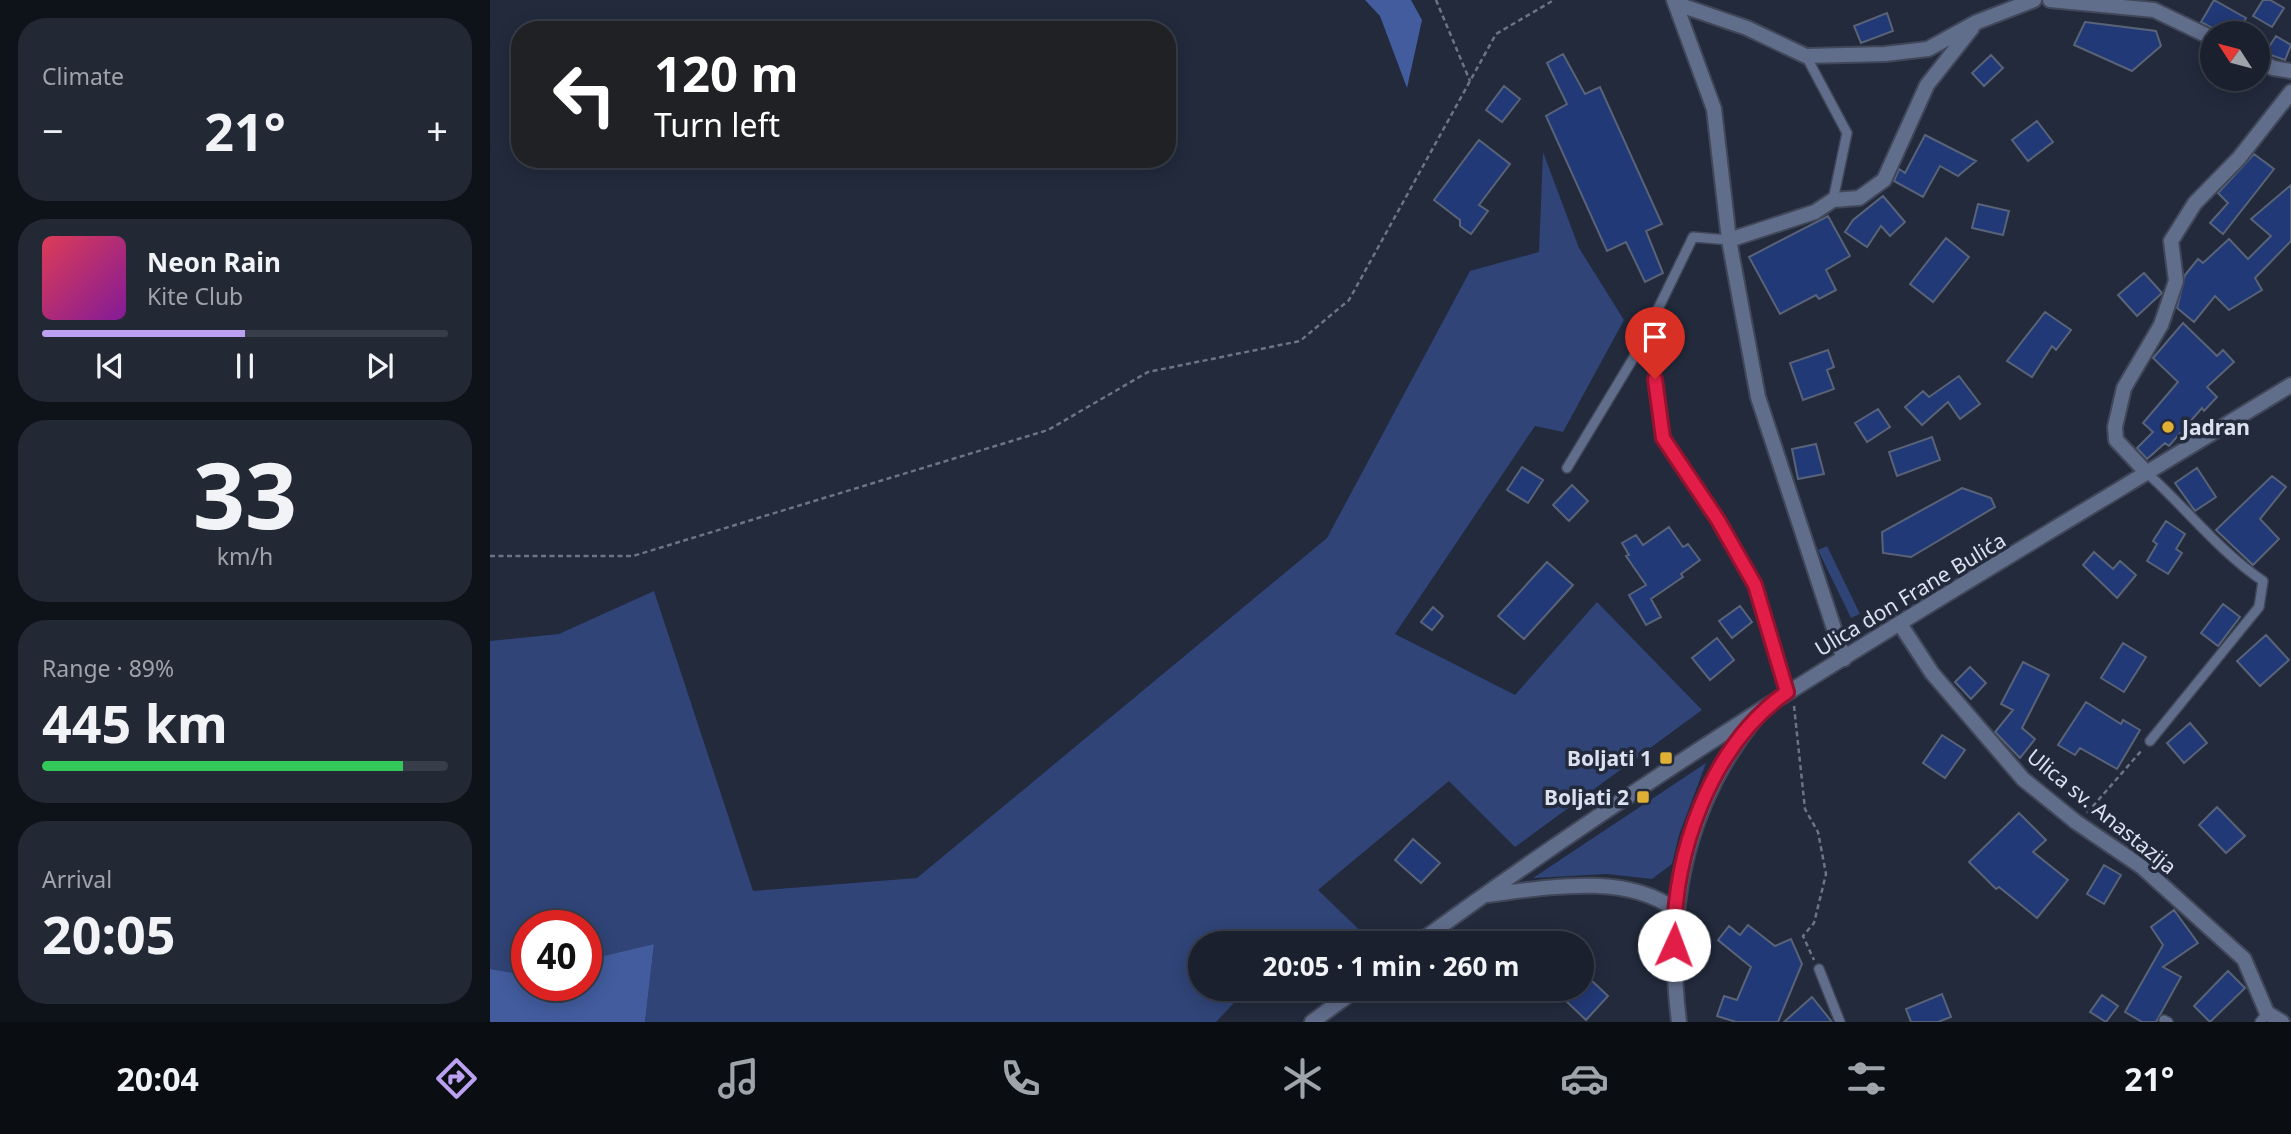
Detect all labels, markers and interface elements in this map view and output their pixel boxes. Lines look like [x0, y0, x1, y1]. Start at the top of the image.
north arrow [2200, 21, 2270, 91]
map controls [2200, 21, 2270, 91]
text: 120 m [654, 40, 799, 106]
icon: left [539, 49, 630, 140]
text: Climate [42, 60, 124, 92]
text: 21° [204, 95, 286, 166]
text: Turn left [654, 103, 780, 146]
text: − [42, 104, 64, 156]
text: + [426, 104, 448, 156]
text: Neon Rain [147, 244, 281, 280]
text: Kite Club [147, 280, 243, 312]
pin [1625, 307, 1685, 379]
icon: arrive [1636, 318, 1674, 356]
icon: previous [91, 347, 129, 385]
icon: pause [226, 347, 264, 385]
icon: next [361, 347, 399, 385]
place label: Jadran [2180, 413, 2250, 441]
marker: Jadran [2160, 419, 2176, 435]
text: 33 [193, 432, 297, 556]
street label: Ulica don Frane Bulića [1809, 526, 2011, 662]
text: km/h [217, 540, 273, 572]
text: Range · 89% [42, 652, 174, 684]
text: 445 km [42, 687, 228, 758]
street label: Ulica sv. Anastazija [2021, 742, 2183, 880]
place label: Boljati 1 [1567, 744, 1652, 772]
marker: Boljati 1 [1658, 750, 1674, 766]
place label: Boljati 2 [1544, 783, 1629, 811]
marker: Boljati 2 [1635, 789, 1651, 805]
text: Arrival [42, 863, 112, 895]
text: 20:05 [42, 898, 176, 969]
position arrow [1637, 908, 1711, 982]
speed limit sign: 40 [511, 910, 602, 1001]
text: 20:05 · 1 min · 260 m [1263, 948, 1519, 984]
icon: directions [432, 1054, 481, 1103]
icon: music [714, 1054, 763, 1103]
icon: phone [996, 1054, 1045, 1103]
icon: climate [1278, 1054, 1327, 1103]
icon: car [1560, 1054, 1609, 1103]
icon: filters [1842, 1054, 1891, 1103]
text: 20:04 [117, 1057, 199, 1100]
text: 21° [2124, 1057, 2174, 1100]

